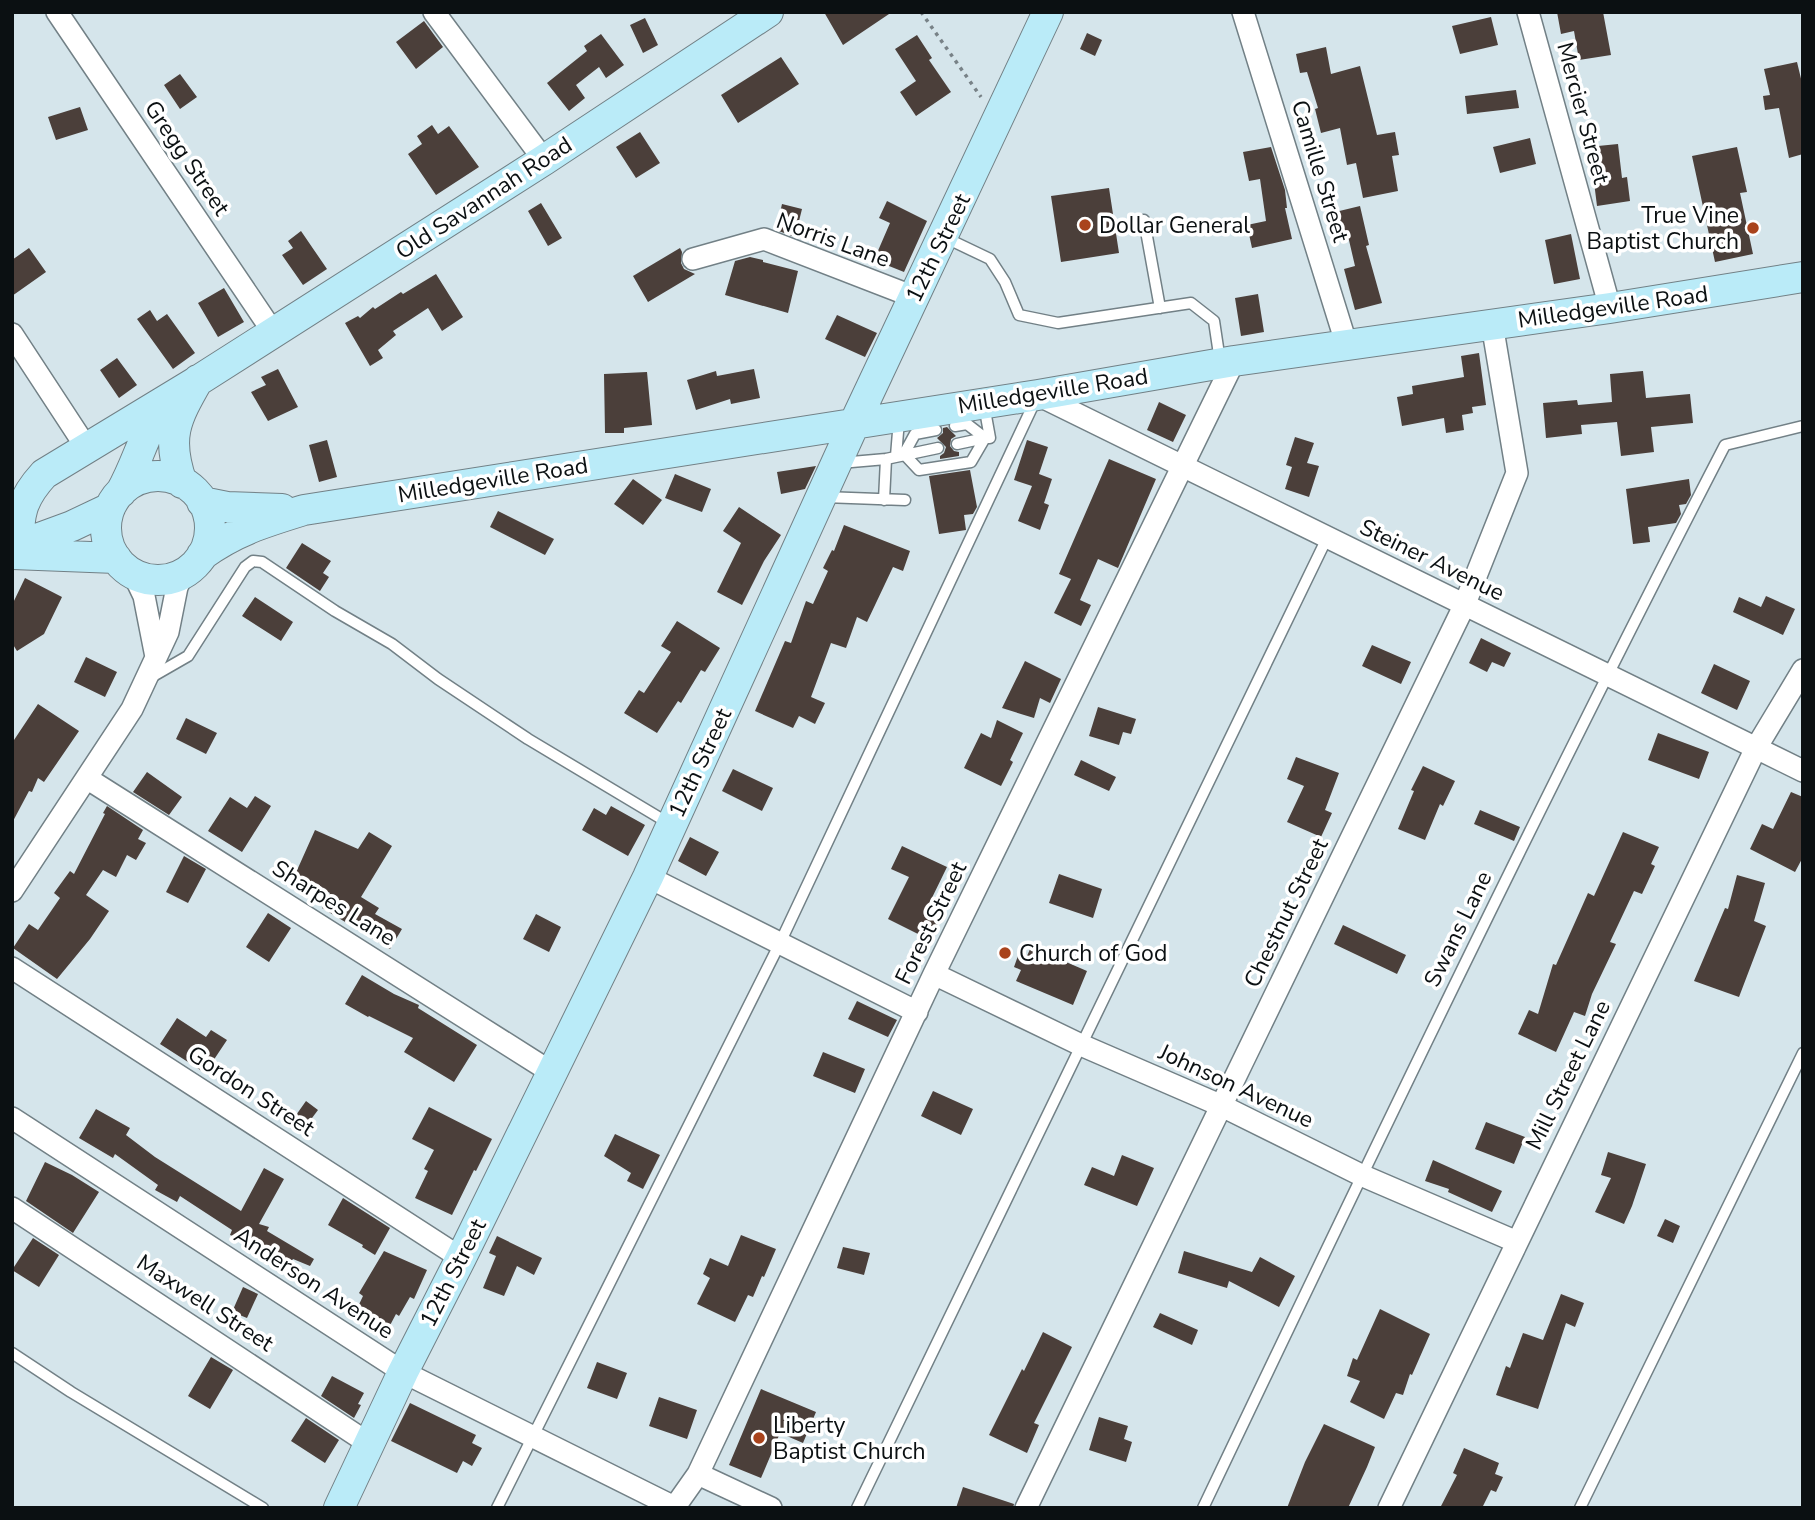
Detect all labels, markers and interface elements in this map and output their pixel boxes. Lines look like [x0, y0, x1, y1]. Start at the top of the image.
street label: Mercier Street [1549, 39, 1617, 188]
street label: Gregg Street [137, 94, 237, 222]
street label: Camille Street [1284, 96, 1357, 247]
street label: Old Savannah Road [390, 129, 578, 267]
street label: 12th Street [898, 188, 978, 308]
place label: True Vine Baptist Church [1586, 200, 1739, 257]
street label: Norris Lane [772, 205, 894, 275]
place label: Dollar General [1099, 210, 1250, 241]
marker: Dollar General [1077, 217, 1093, 233]
marker: True Vine Baptist Church [1745, 220, 1761, 236]
street label: Milledgeville Road [1516, 278, 1710, 336]
street label: Milledgeville Road [956, 361, 1150, 421]
street label: Milledgeville Road [396, 450, 590, 510]
street label: Steiner Avenue [1354, 512, 1510, 608]
street label: 12th Street [661, 702, 739, 823]
street label: Chestnut Street [1236, 832, 1336, 993]
street label: Sharpes Lane [266, 853, 402, 953]
street label: Forest Street [888, 856, 974, 990]
street label: Swans Lane [1417, 866, 1499, 992]
place label: Church of God [1019, 938, 1167, 969]
marker: Church of God [997, 945, 1013, 961]
street label: Mill Street Lane [1518, 995, 1618, 1155]
street label: Johnson Avenue [1153, 1036, 1318, 1135]
street label: Gordon Street [182, 1038, 321, 1144]
street label: 12th Street [413, 1213, 494, 1332]
street label: Anderson Avenue [228, 1220, 400, 1346]
street label: Maxwell Street [131, 1247, 280, 1359]
place label: Liberty Baptist Church [773, 1410, 926, 1467]
marker: Liberty Baptist Church [751, 1430, 767, 1446]

